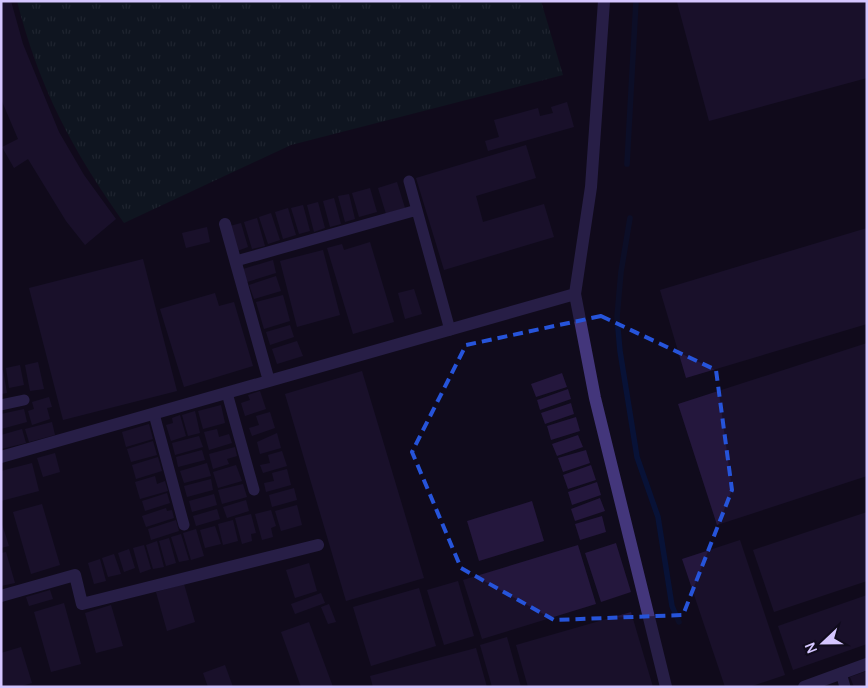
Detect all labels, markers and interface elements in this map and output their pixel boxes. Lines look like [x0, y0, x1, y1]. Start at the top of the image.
north arrow [798, 618, 848, 668]
text: N [800, 640, 821, 656]

